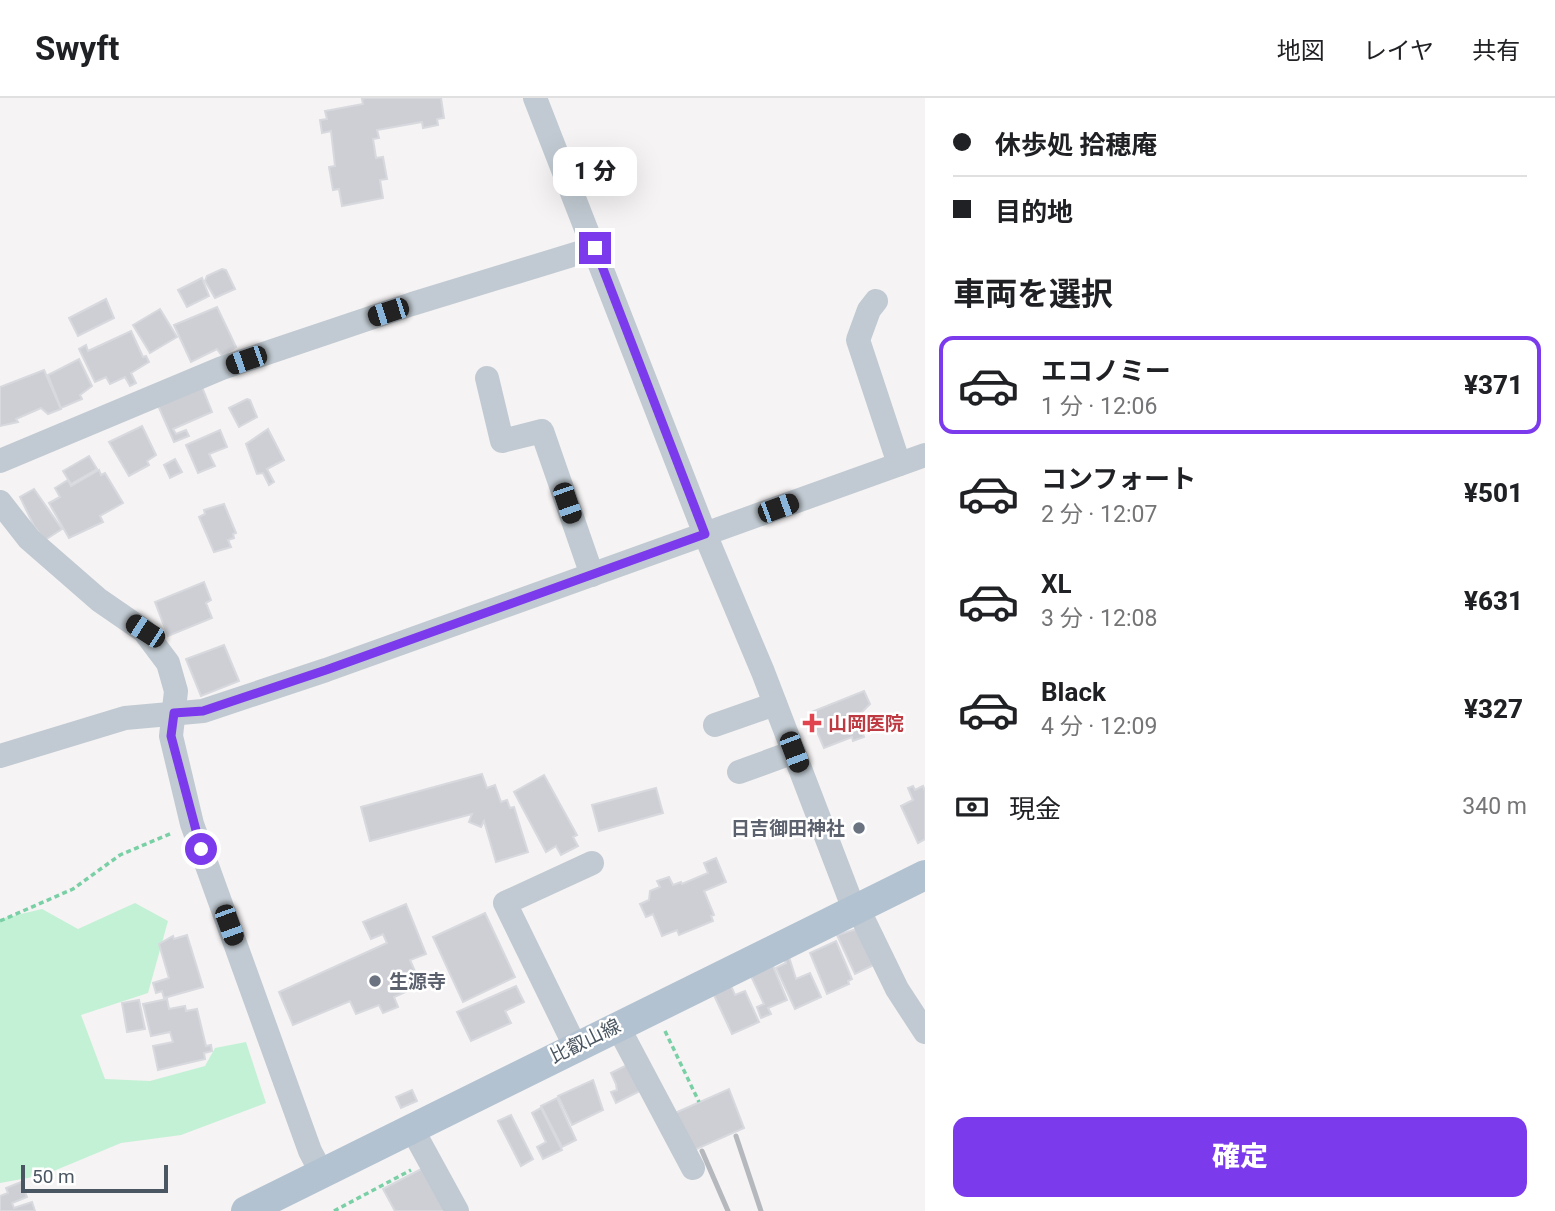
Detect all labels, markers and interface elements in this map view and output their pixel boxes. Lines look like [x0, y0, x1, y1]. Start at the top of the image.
text: Swyft [35, 29, 119, 68]
text: 地図 [1277, 37, 1325, 65]
text: レイヤ [1363, 37, 1434, 65]
text: 共有 [1472, 37, 1520, 65]
text: 休歩処 拾穂庵 [995, 130, 1157, 160]
callout: 1 分 [553, 146, 637, 195]
text: 1 分 [574, 158, 616, 185]
text: 目的地 [995, 197, 1073, 227]
route end [579, 232, 611, 264]
text: 車両を選択 [953, 275, 1113, 313]
car [365, 296, 412, 328]
car [223, 343, 270, 377]
icon: car [957, 354, 1020, 417]
text: エコノミー [1041, 356, 1171, 386]
text: ¥371 [1464, 370, 1523, 400]
text: 1 分 · 12:06 [1041, 393, 1157, 420]
icon: car [957, 462, 1020, 525]
text: コンフォート [1041, 464, 1196, 494]
text: ¥501 [1464, 478, 1523, 508]
car [551, 480, 584, 526]
car [755, 491, 802, 525]
text: 2 分 · 12:07 [1041, 501, 1157, 528]
text: XL [1041, 569, 1072, 599]
icon: car [957, 570, 1020, 633]
text: ¥631 [1464, 586, 1523, 616]
text: 3 分 · 12:08 [1041, 605, 1157, 632]
car [122, 611, 169, 651]
text: Black [1041, 677, 1106, 707]
icon: car [957, 678, 1020, 741]
text: ¥327 [1464, 694, 1523, 724]
place label: 山岡医院 [828, 712, 904, 735]
marker: 山岡医院 [802, 713, 822, 733]
text: 4 分 · 12:09 [1041, 713, 1157, 740]
car [777, 729, 812, 775]
icon: cash [953, 788, 991, 826]
text: 340 m [1462, 793, 1527, 820]
text: 現金 [1009, 794, 1061, 824]
place label: 日吉御田神社 [731, 817, 845, 840]
marker: 日吉御田神社 [851, 820, 867, 836]
route start [185, 833, 217, 865]
car [212, 902, 247, 948]
place label: 生源寺 [389, 970, 446, 993]
marker: 生源寺 [367, 973, 383, 989]
street label: 比叡山線 [546, 1014, 624, 1068]
button: 確定 [953, 1117, 1527, 1197]
scale bar [21, 1162, 168, 1194]
text: 50 m [32, 1165, 75, 1188]

